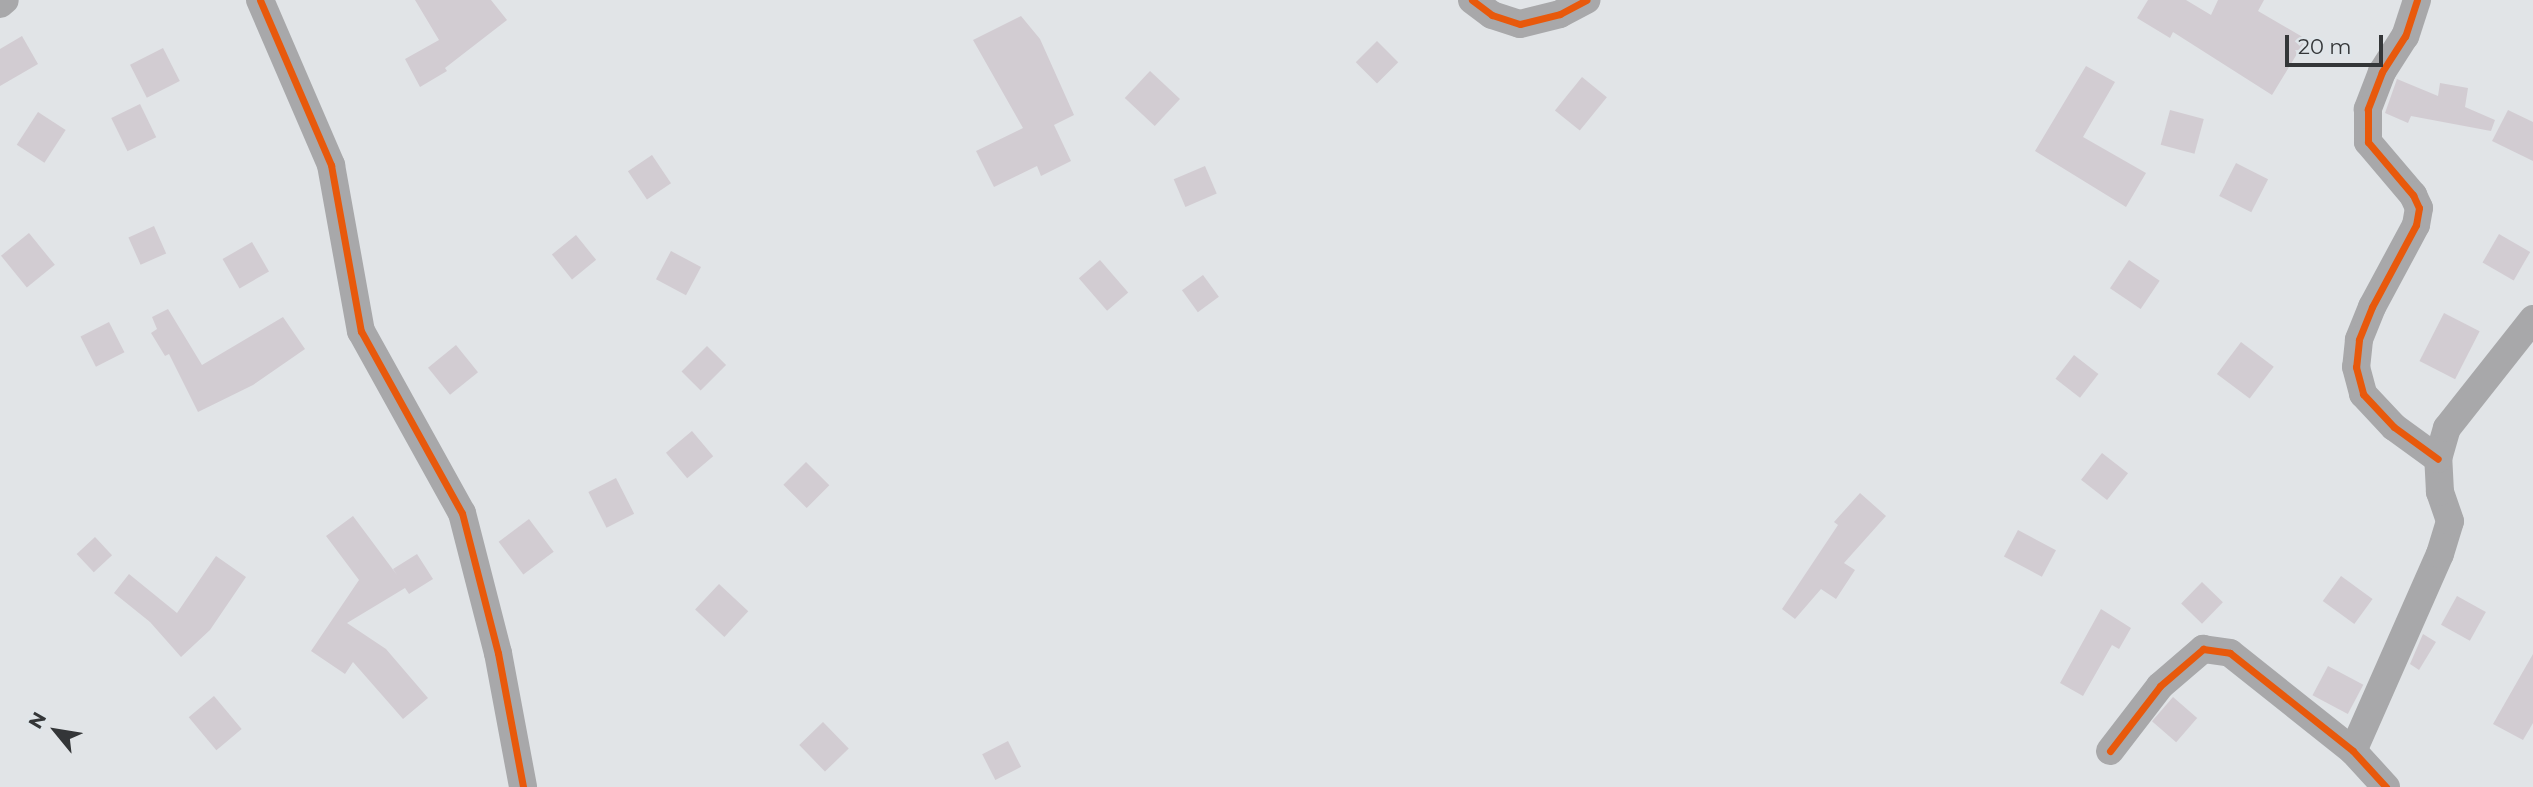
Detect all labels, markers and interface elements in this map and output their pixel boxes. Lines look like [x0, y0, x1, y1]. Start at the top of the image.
scale bar [2288, 21, 2386, 65]
text: 20 m [2298, 34, 2352, 59]
north arrow [21, 696, 91, 766]
text: N [24, 708, 51, 733]

